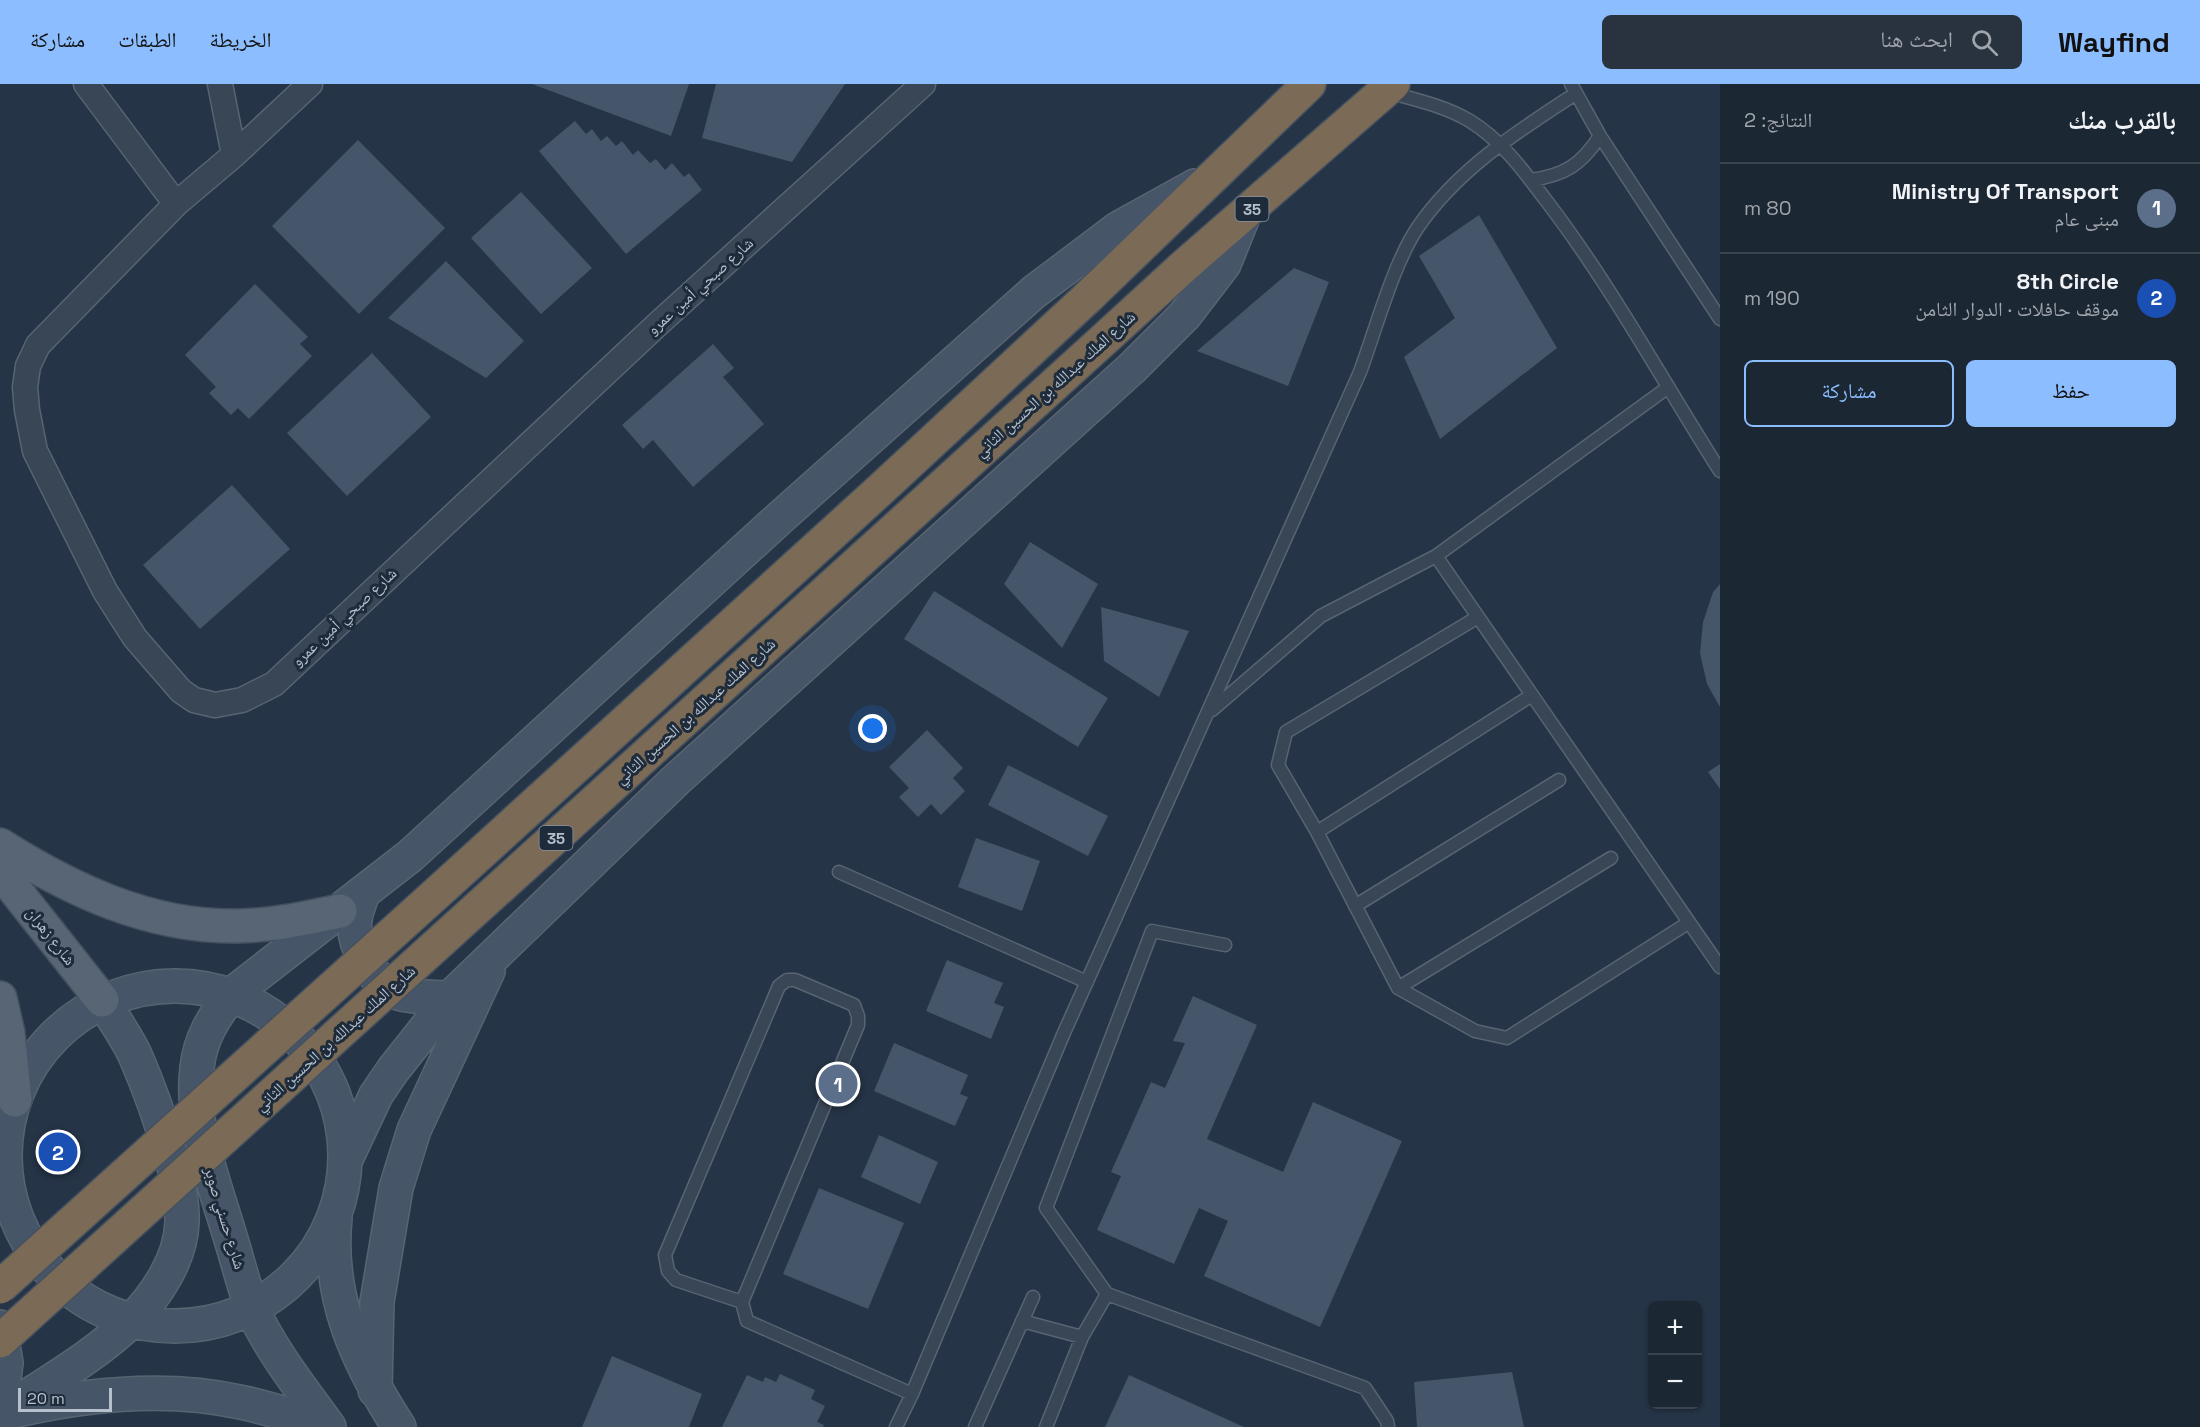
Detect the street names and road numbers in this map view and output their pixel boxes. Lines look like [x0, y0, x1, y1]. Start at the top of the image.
road number: 35 [1236, 197, 1268, 221]
street label: شارع صبحي أمين عمرو [642, 233, 759, 341]
street label: شارع الملك عبدالله بن الحسين الثاني [970, 306, 1141, 463]
street label: شارع صبحي أمين عمرو [287, 563, 402, 673]
street label: شارع الملك عبدالله بن الحسين الثاني [610, 633, 781, 790]
road number: 35 [540, 826, 572, 850]
street label: شارع زهران [22, 903, 80, 969]
street label: شارع الملك عبدالله بن الحسين الثاني [250, 960, 421, 1117]
street label: شارع حسني صوبر [197, 1163, 251, 1272]

